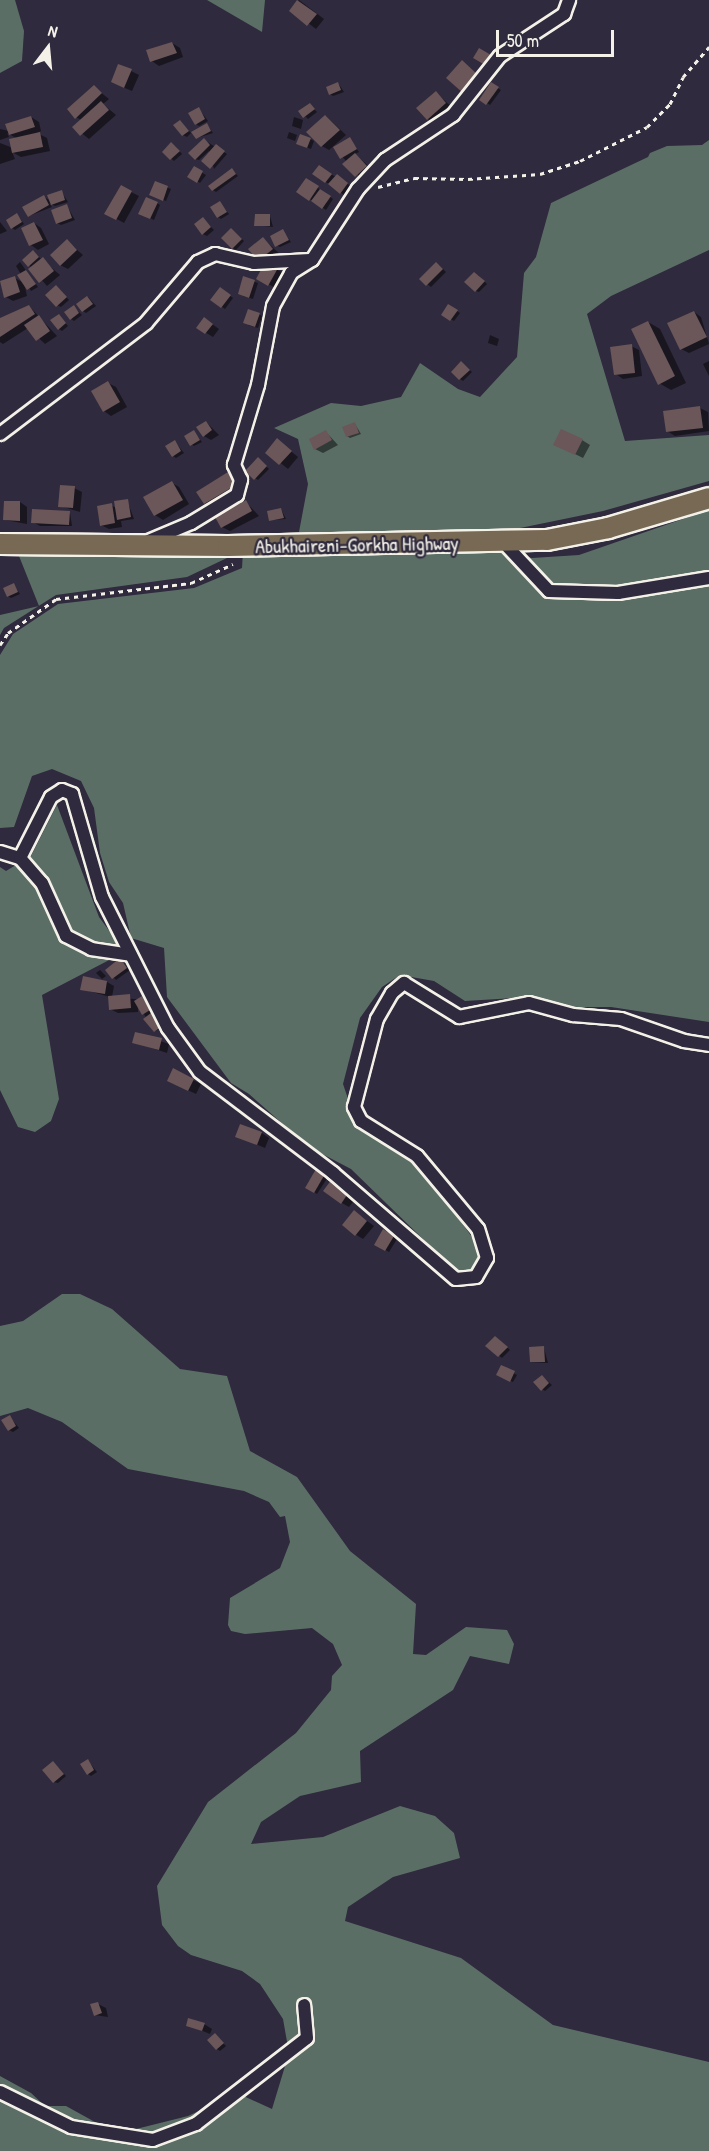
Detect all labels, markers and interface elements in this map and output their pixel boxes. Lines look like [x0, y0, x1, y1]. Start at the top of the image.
north arrow [18, 18, 78, 78]
scale bar [499, 18, 618, 56]
text: N [46, 19, 60, 42]
text: 50 m [507, 28, 539, 53]
street label: Abukhaireni-Gorkha Highway [255, 530, 459, 558]

